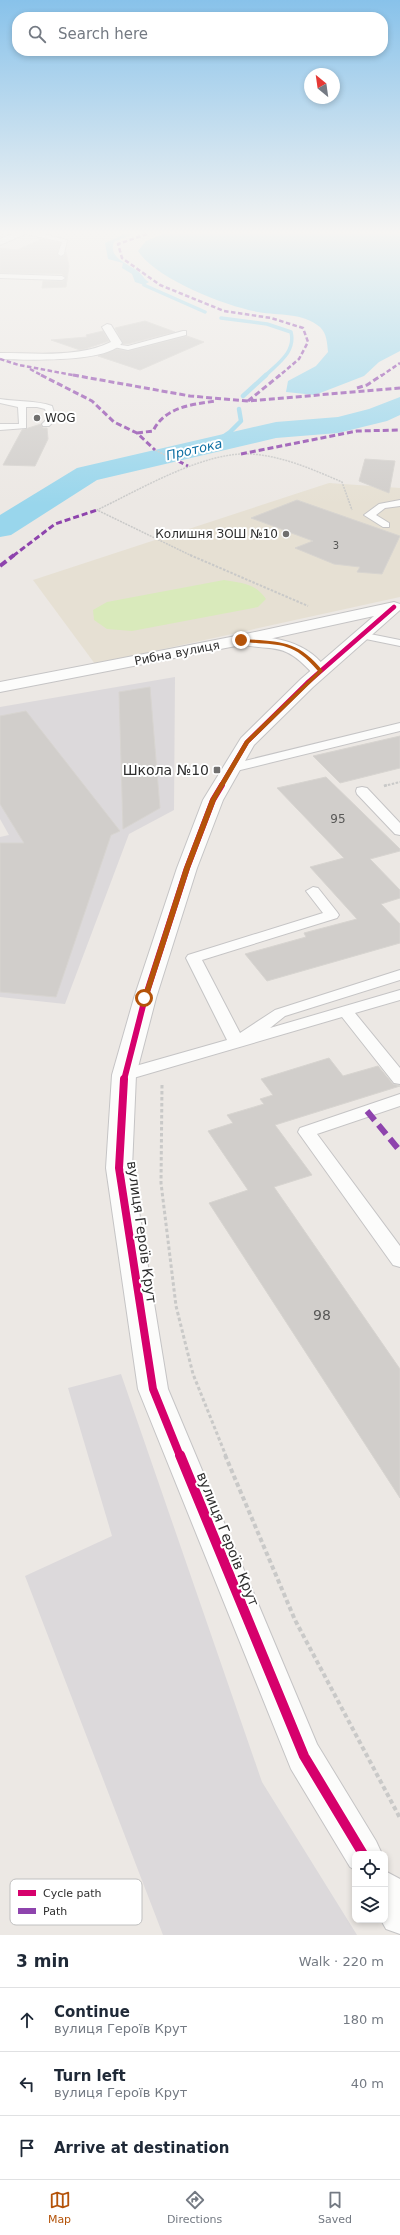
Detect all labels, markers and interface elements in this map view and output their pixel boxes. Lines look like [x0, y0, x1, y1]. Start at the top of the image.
search box [12, 12, 388, 56]
icon: search [26, 23, 48, 45]
text: Search here [58, 25, 148, 43]
north arrow [304, 68, 340, 104]
place label: WOG [45, 411, 76, 425]
marker: WOG [32, 413, 42, 423]
water label: Протока [164, 436, 224, 463]
place label: Колишня ЗОШ №10 [155, 527, 278, 541]
marker: Колишня ЗОШ №10 [281, 529, 291, 539]
house number: 3 [333, 540, 339, 551]
route end [232, 631, 250, 649]
street label: Рибна вулиця [133, 638, 221, 668]
place label: Школа №10 [123, 762, 209, 778]
marker: Школа №10 [212, 765, 222, 775]
house number: 95 [330, 812, 346, 826]
route start [135, 989, 153, 1007]
street label: вулиця Героїв Крут [124, 1160, 160, 1304]
house number: 98 [313, 1307, 331, 1323]
street label: вулиця Героїв Крут [194, 1469, 262, 1609]
map controls [352, 1851, 388, 1923]
button: locate [352, 1851, 388, 1887]
legend [10, 1879, 142, 1925]
text: Cycle path [43, 1887, 102, 1900]
button: layers [352, 1887, 388, 1923]
text: Path [43, 1905, 67, 1918]
text: 3 min [16, 1951, 69, 1971]
text: Walk · 220 m [299, 1954, 384, 1969]
text: Continue [54, 2003, 130, 2021]
icon: ahead [16, 2009, 38, 2031]
text: 180 m [342, 2012, 384, 2027]
text: вулиця Героїв Крут [54, 2021, 187, 2036]
text: Turn left [54, 2067, 126, 2085]
icon: left [16, 2073, 38, 2095]
text: 40 m [351, 2076, 384, 2091]
text: вулиця Героїв Крут [54, 2085, 187, 2100]
icon: arrive [16, 2137, 38, 2159]
text: Arrive at destination [54, 2139, 229, 2157]
tab: Map [48, 2189, 71, 2226]
tab: Directions [167, 2189, 222, 2226]
tab: Saved [318, 2189, 352, 2226]

